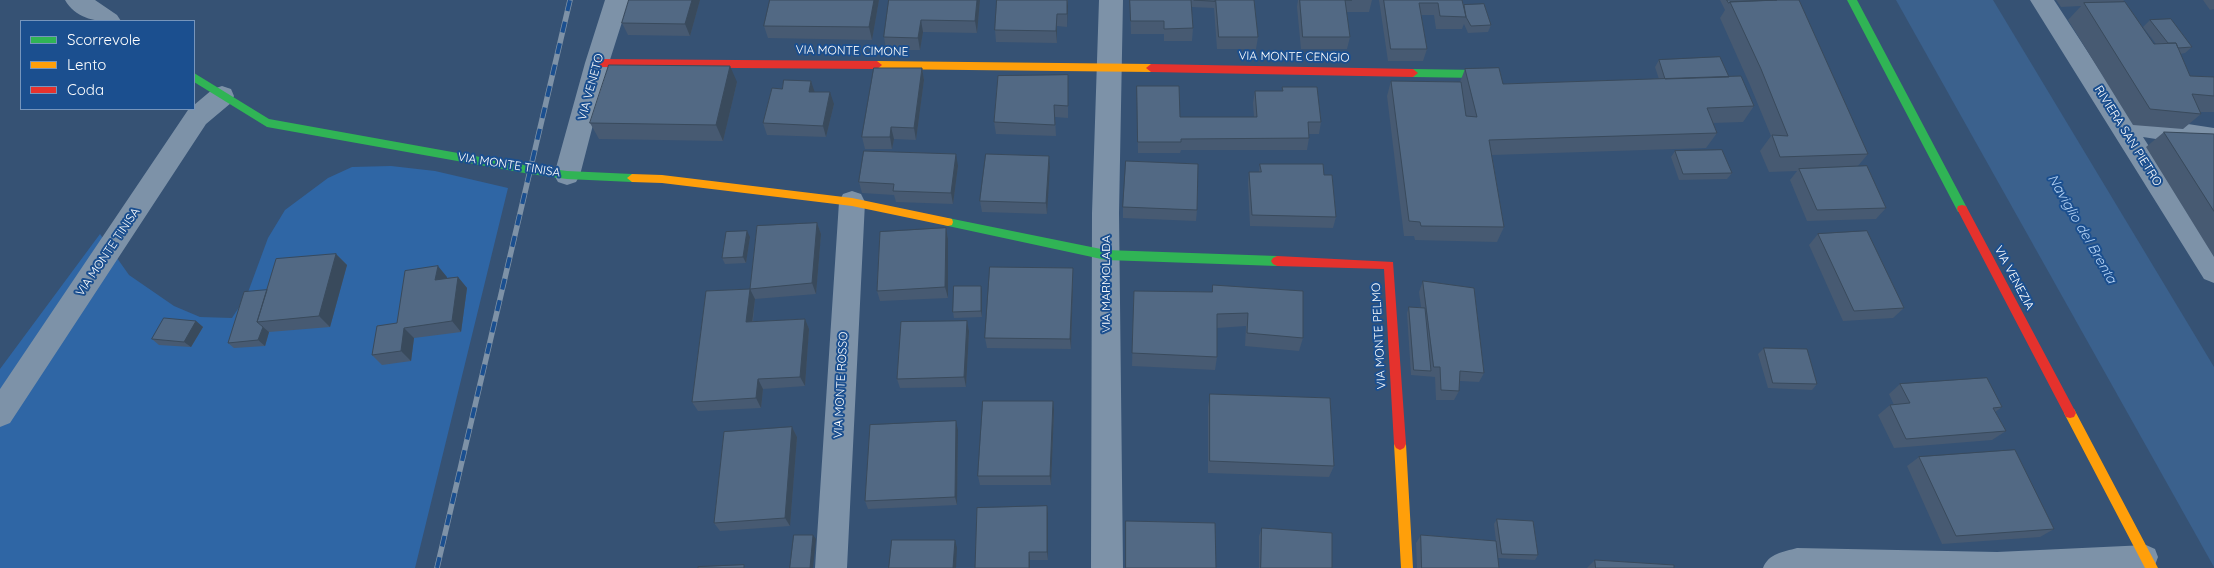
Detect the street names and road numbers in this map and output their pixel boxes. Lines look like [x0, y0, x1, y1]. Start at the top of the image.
street label: VIA MONTE CIMONE [796, 43, 908, 59]
street label: VIA MONTE CENGIO [1238, 49, 1350, 65]
street label: VIA VENETO [575, 52, 607, 122]
street label: RIVIERA SAN PIETRO [2091, 83, 2165, 189]
street label: VIA MONTE TINISA [457, 150, 561, 180]
street label: VIA MONTE TINISA [73, 205, 143, 299]
street label: VIA MARMOLADA [1099, 235, 1113, 333]
street label: VIA VENEZIA [1991, 243, 2037, 313]
street label: VIA MONTE PELMO [1369, 282, 1389, 390]
street label: VIA MONTE ROSSO [831, 331, 851, 439]

